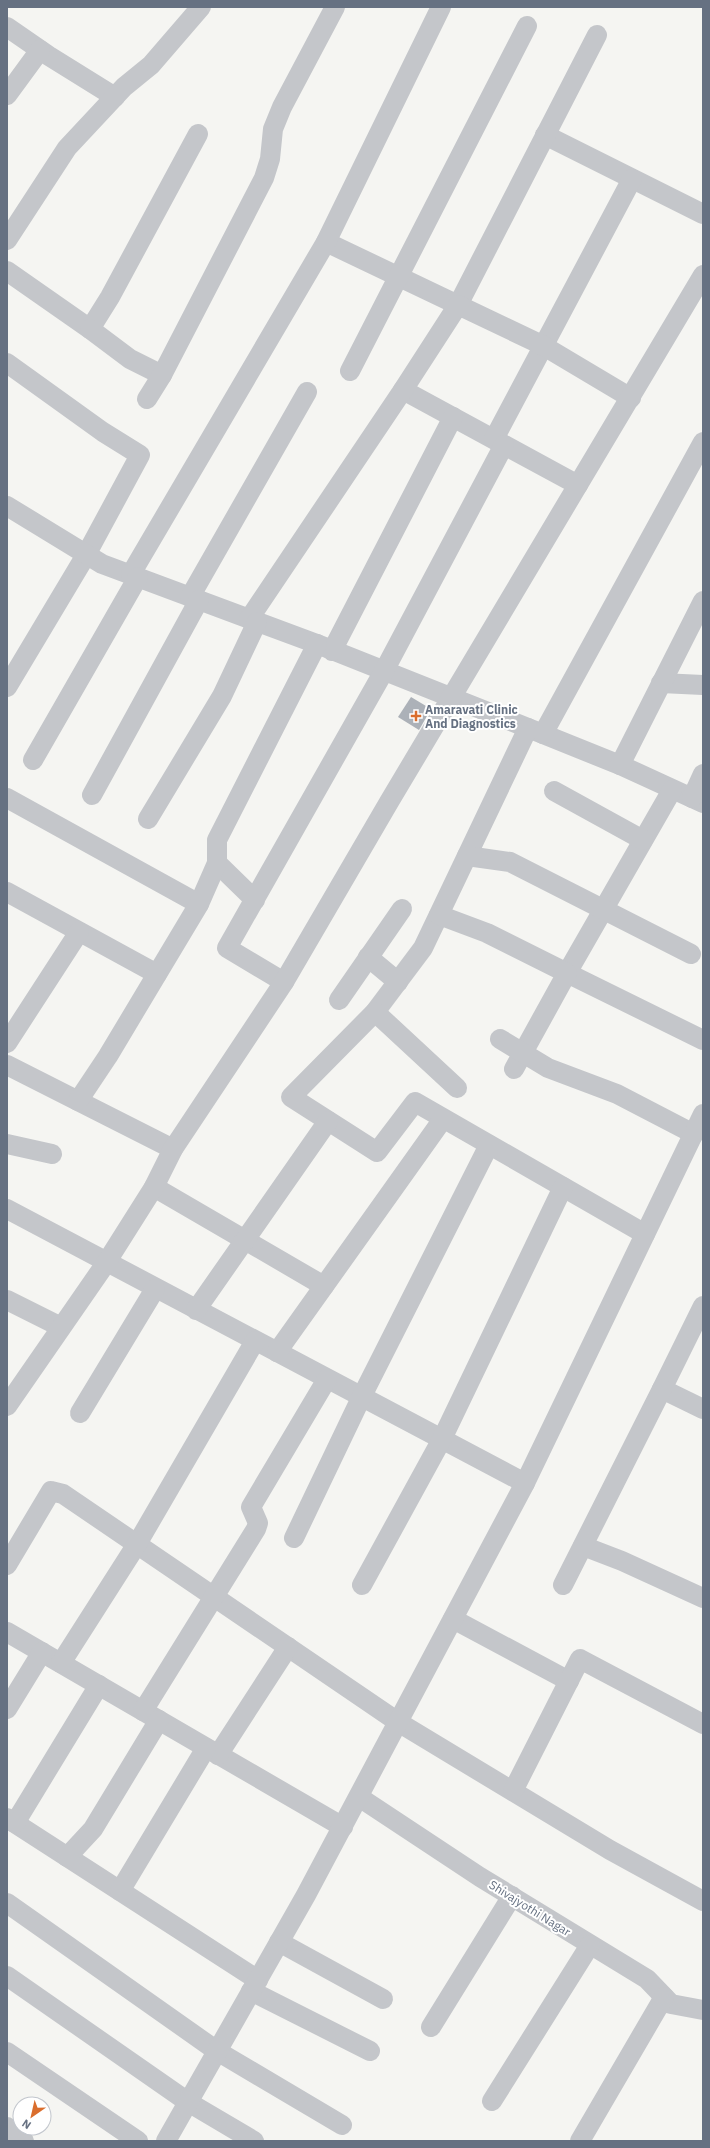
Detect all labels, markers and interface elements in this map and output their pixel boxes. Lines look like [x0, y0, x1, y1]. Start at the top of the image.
place label: Amaravati Clinic And Diagnostics [425, 702, 518, 731]
marker: Amaravati Clinic And Diagnostics [410, 710, 422, 722]
street label: Shivajyothi Nagar [486, 1877, 574, 1939]
north arrow [12, 2096, 52, 2136]
text: N [19, 2116, 34, 2132]

